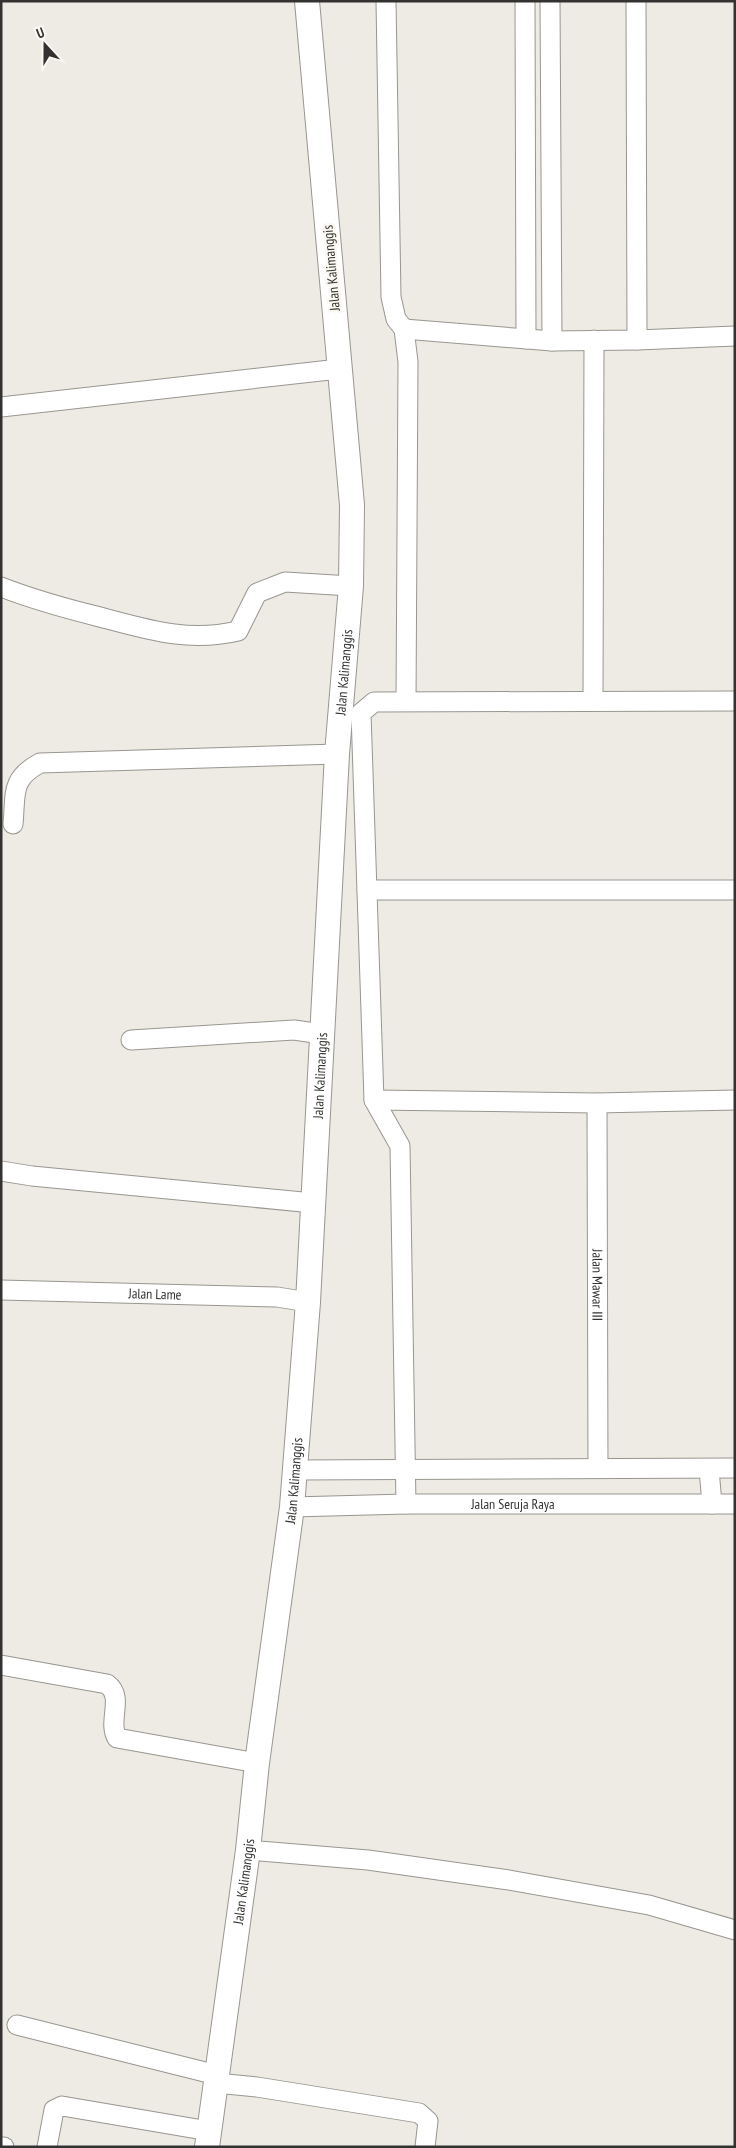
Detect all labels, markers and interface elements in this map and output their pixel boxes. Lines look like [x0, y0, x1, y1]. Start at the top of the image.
north arrow [20, 20, 70, 70]
text: U [34, 23, 47, 43]
street label: Jalan Kalimanggis [318, 224, 344, 313]
street label: Jalan Kalimanggis [331, 628, 356, 717]
street label: Jalan Kalimanggis [309, 1032, 331, 1120]
street label: Jalan Mawar III [588, 1248, 607, 1321]
street label: Jalan Lame [127, 1284, 182, 1304]
street label: Jalan Kalimanggis [281, 1437, 306, 1526]
street label: Jalan Seruja Raya [470, 1495, 555, 1513]
street label: Jalan Kalimanggis [229, 1838, 258, 1926]

